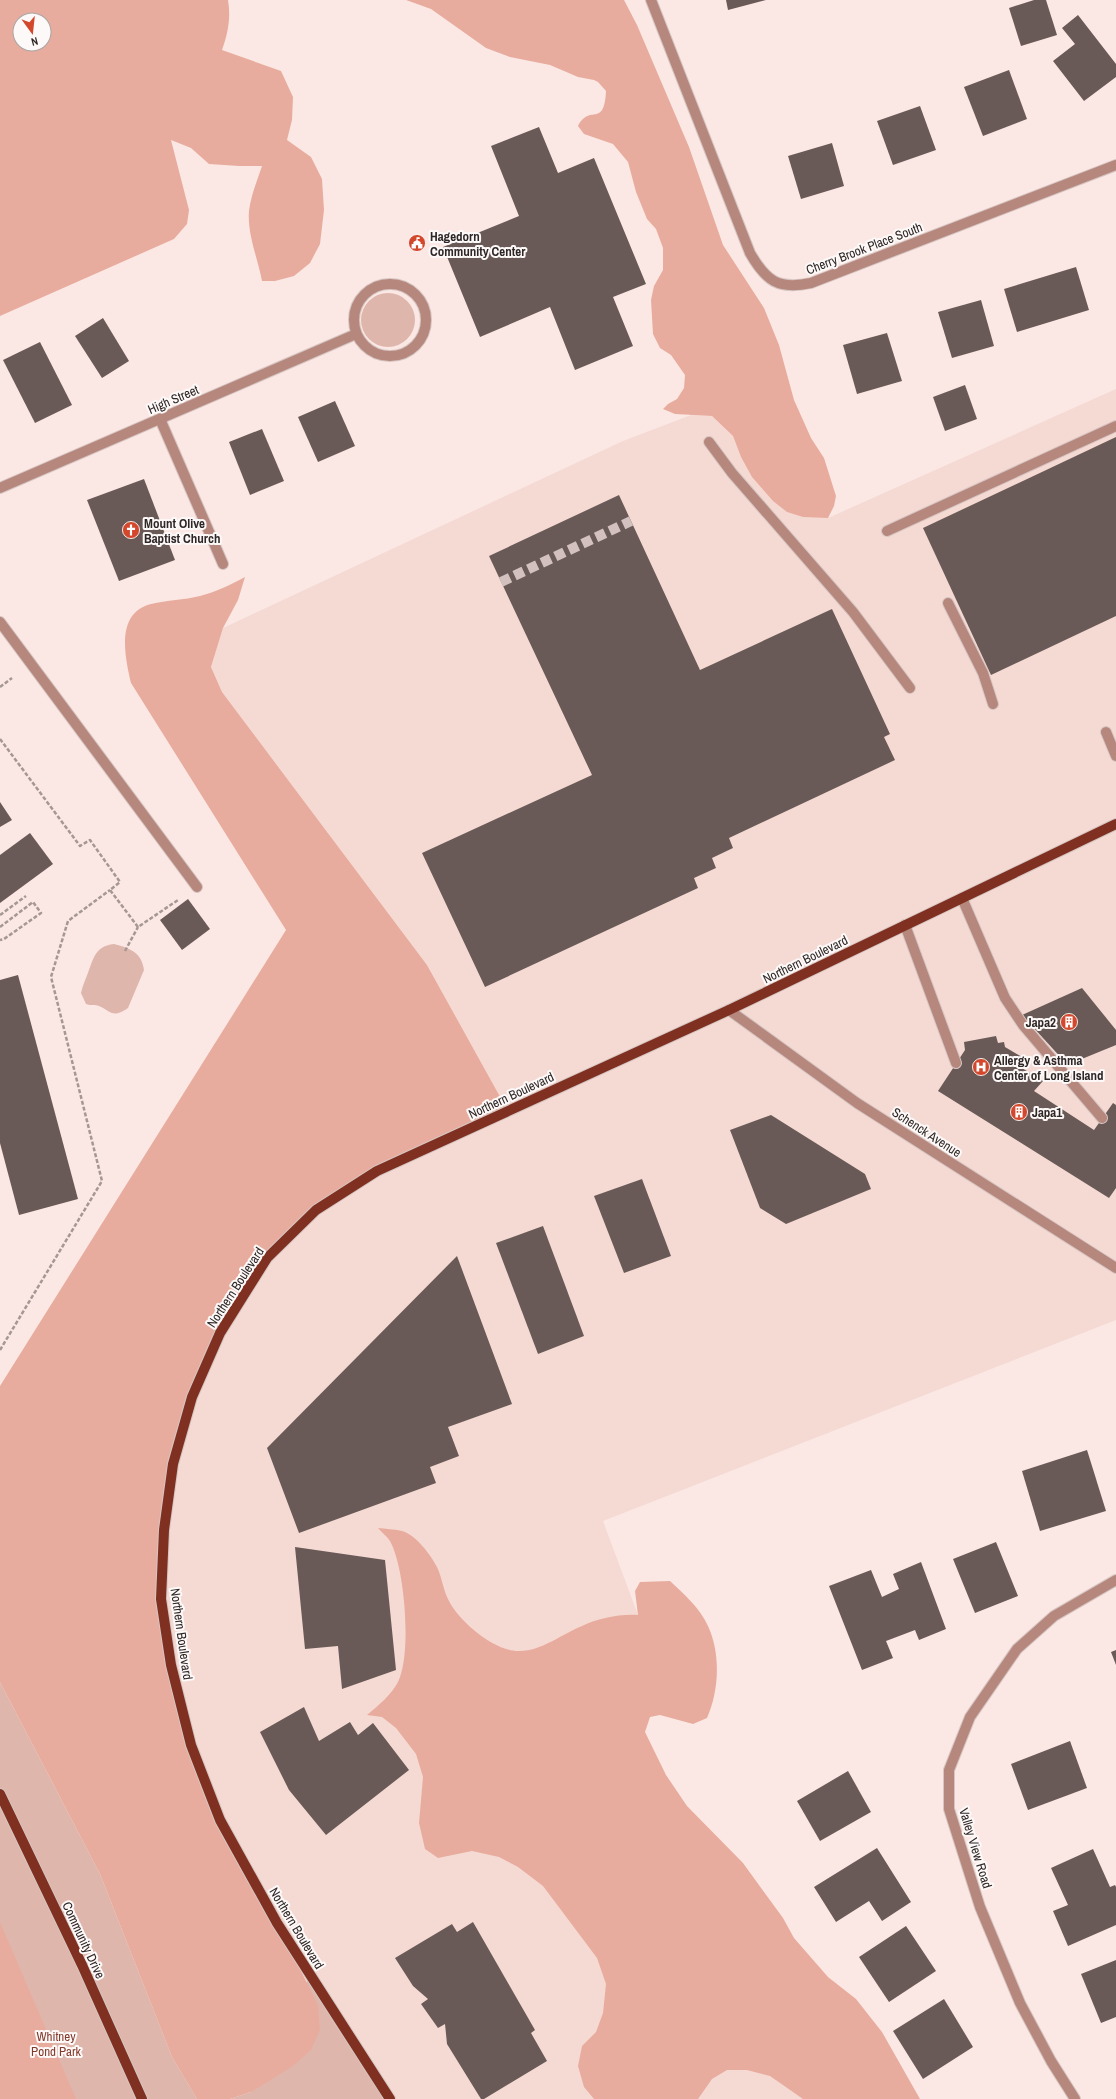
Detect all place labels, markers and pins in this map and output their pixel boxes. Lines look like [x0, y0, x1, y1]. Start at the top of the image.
place label: Hagedorn Community Center [430, 228, 526, 260]
public building icon: Hagedorn Community Center [407, 233, 427, 253]
place label: Mount Olive Baptist Church [144, 515, 220, 547]
church icon: Mount Olive Baptist Church [121, 520, 141, 540]
building icon: Japa2 [1059, 1012, 1079, 1032]
place label: Japa2 [1026, 1014, 1056, 1031]
place label: Allergy & Asthma Center of Long Island [994, 1052, 1104, 1084]
hospital icon: Allergy & Asthma Center of Long Island [971, 1057, 991, 1077]
building icon: Japa1 [1009, 1102, 1029, 1122]
place label: Japa1 [1032, 1104, 1062, 1121]

